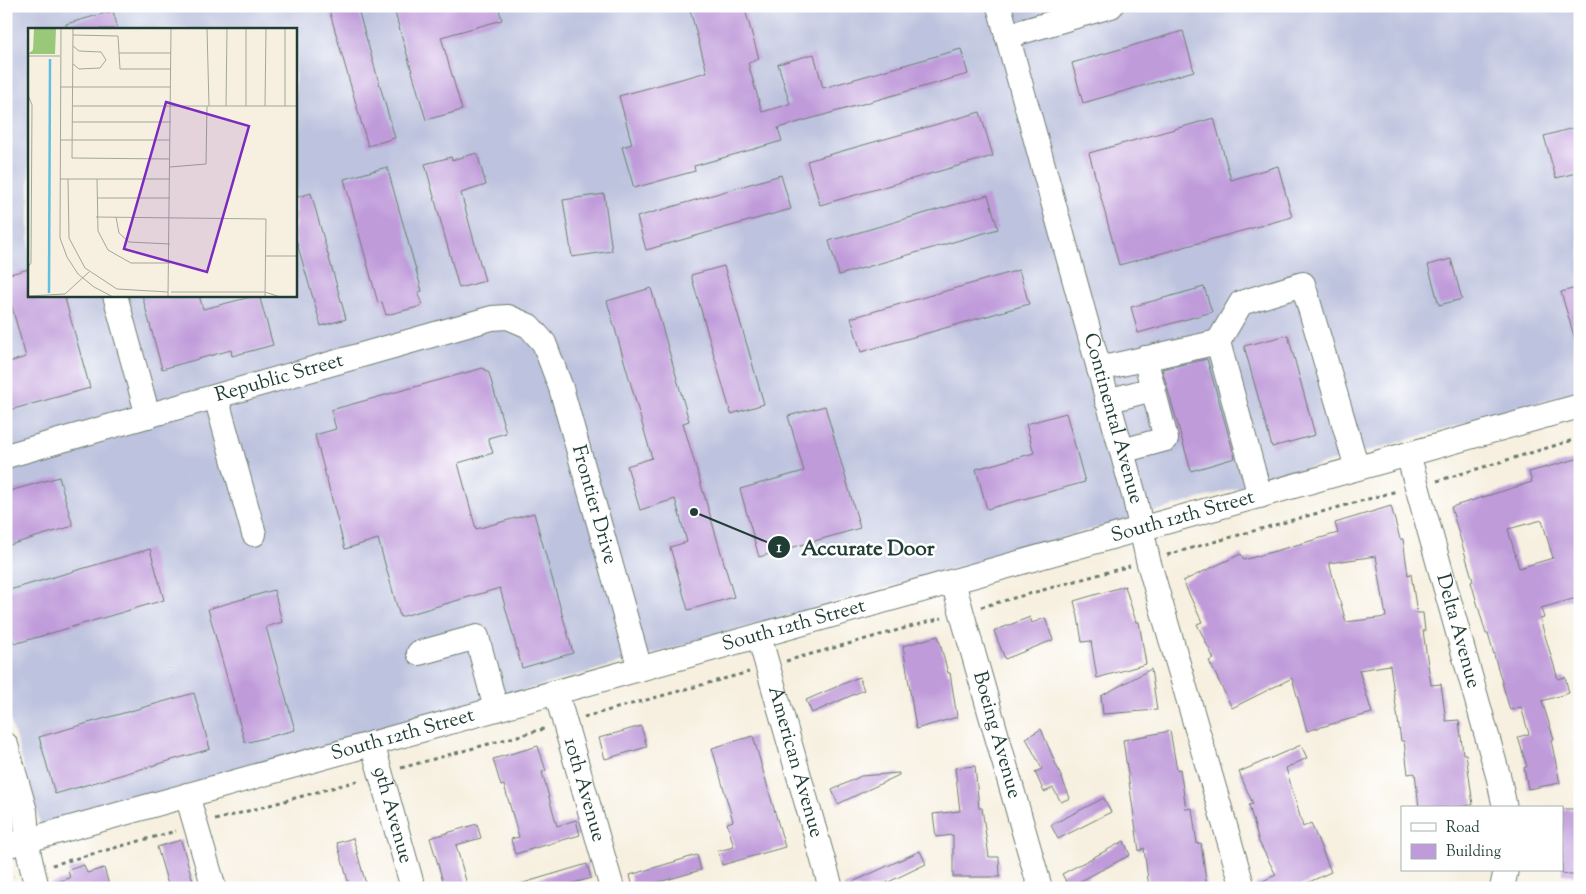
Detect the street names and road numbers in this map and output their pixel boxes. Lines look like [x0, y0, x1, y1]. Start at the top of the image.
street label: Continental Avenue [1075, 330, 1150, 507]
street label: Republic Street [212, 346, 347, 410]
street label: Frontier Drive [563, 442, 624, 568]
street label: South 12th Street [1108, 483, 1258, 551]
street label: Delta Avenue [1428, 571, 1487, 692]
street label: South 12th Street [719, 592, 869, 660]
street label: Boeing Avenue [965, 668, 1028, 802]
street label: American Avenue [760, 683, 830, 841]
street label: South 12th Street [328, 701, 478, 769]
street label: 10th Avenue [555, 735, 613, 845]
street label: 9th Avenue [365, 763, 420, 867]

